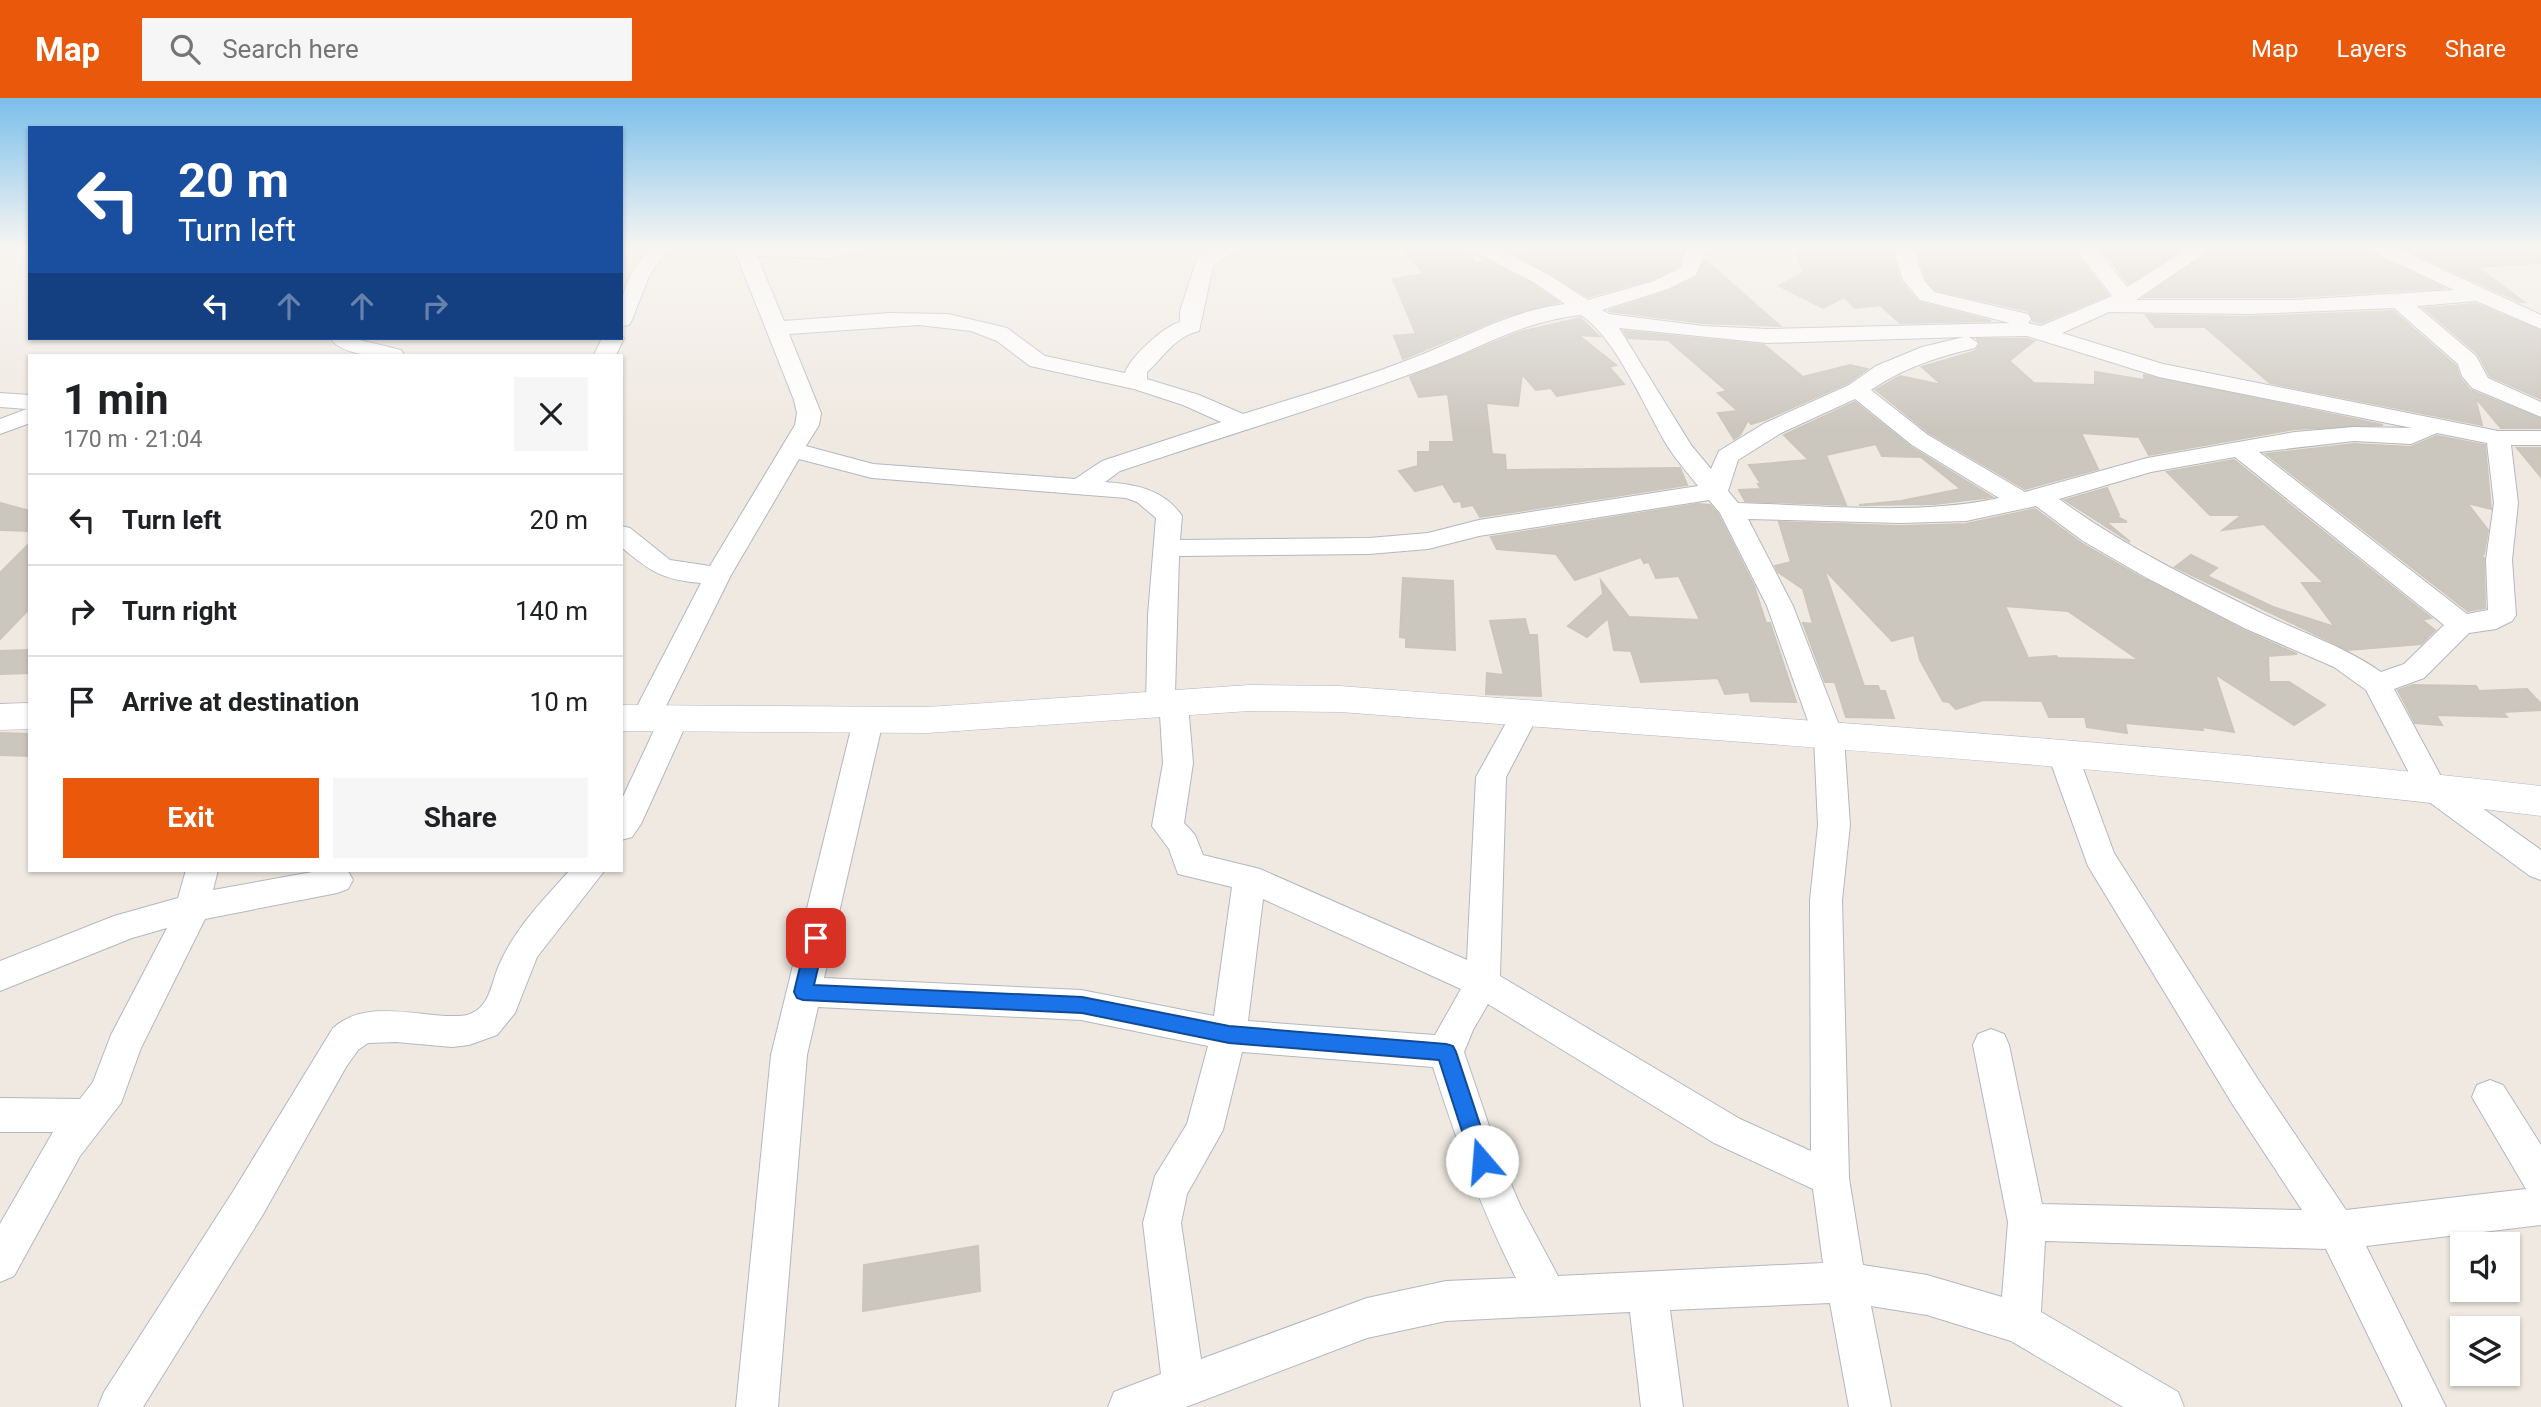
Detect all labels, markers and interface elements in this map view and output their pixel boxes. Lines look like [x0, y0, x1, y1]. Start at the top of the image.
search box [142, 18, 632, 81]
text: Map [35, 30, 100, 69]
icon: search [166, 30, 204, 68]
text: Search here [222, 34, 359, 64]
text: Map [2251, 35, 2299, 63]
text: Layers [2337, 35, 2407, 63]
text: Share [2445, 35, 2506, 63]
text: 20 m [178, 152, 289, 209]
icon: left [63, 154, 154, 245]
text: Turn left [178, 211, 296, 249]
icon: left [197, 287, 235, 325]
icon: ahead [270, 287, 308, 325]
icon: ahead [343, 287, 381, 325]
icon: right [416, 287, 454, 325]
text: 1 min [63, 375, 169, 424]
button: close [514, 377, 588, 451]
text: 170 m · 21:04 [63, 426, 202, 453]
icon: left [63, 501, 101, 539]
text: Turn left [122, 505, 221, 535]
text: 20 m [530, 505, 588, 535]
icon: right [63, 592, 101, 630]
text: Turn right [122, 596, 237, 626]
text: 140 m [515, 596, 588, 626]
icon: arrive [63, 683, 101, 721]
text: Arrive at destination [122, 687, 359, 717]
text: 10 m [530, 687, 588, 717]
button: Exit [63, 778, 319, 858]
button: Share [333, 778, 588, 858]
pin [786, 908, 846, 968]
icon: arrive [797, 919, 835, 957]
position arrow [1445, 1124, 1519, 1198]
map controls [2450, 1232, 2520, 1386]
button: sound [2450, 1232, 2520, 1302]
button: layers [2450, 1316, 2520, 1386]

